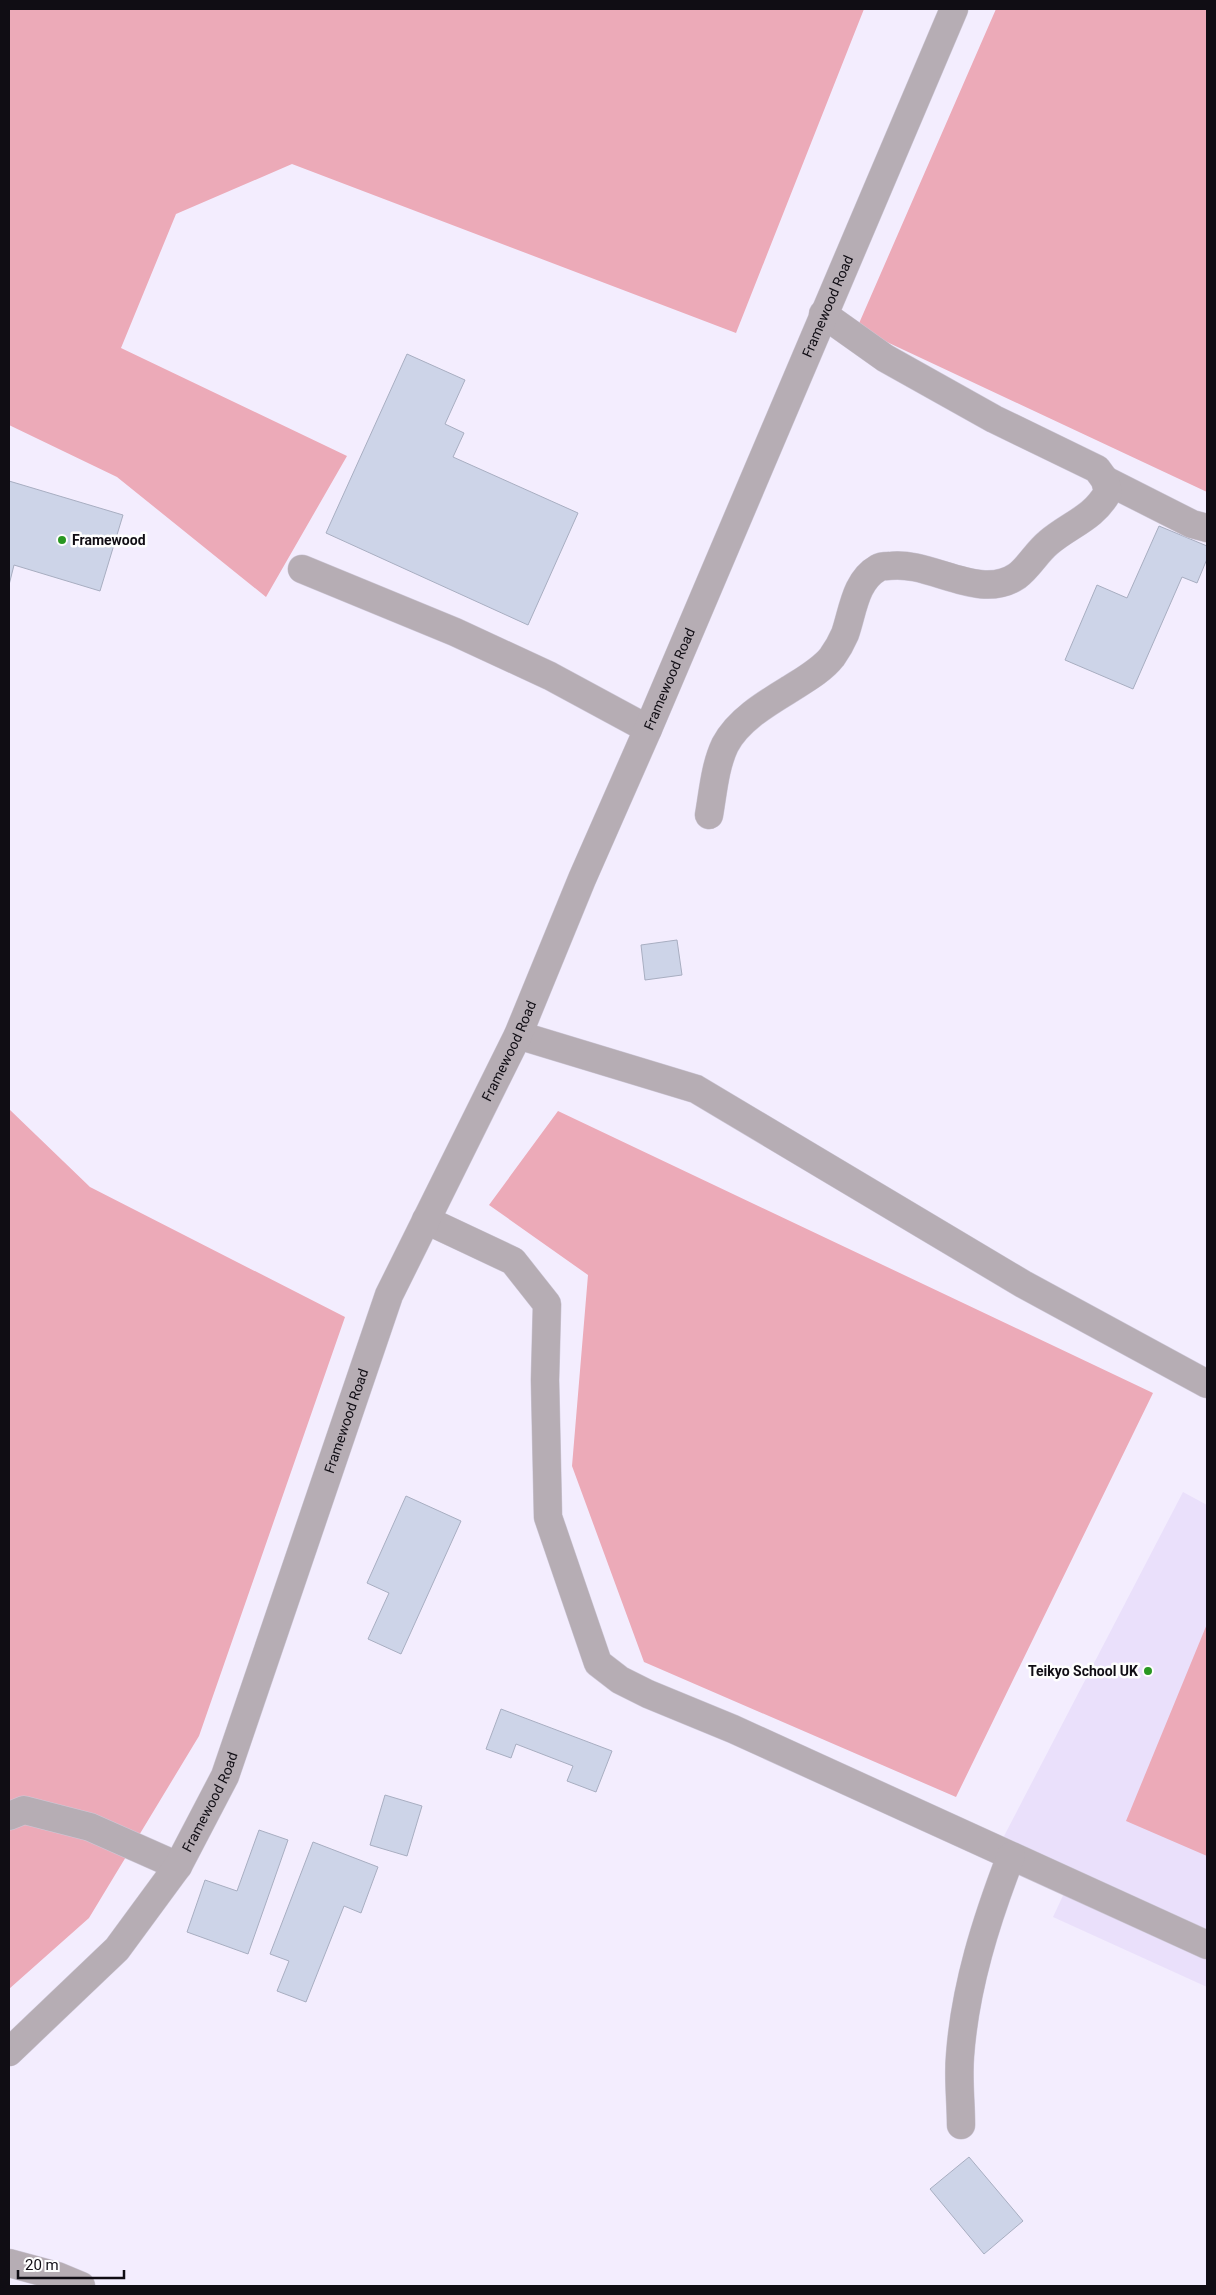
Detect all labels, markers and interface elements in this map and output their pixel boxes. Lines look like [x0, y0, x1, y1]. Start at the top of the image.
street label: Framewood Road [799, 253, 856, 360]
place label: Framewood [72, 532, 146, 548]
marker: Framewood [56, 534, 68, 546]
street label: Framewood Road [640, 626, 698, 733]
street label: Framewood Road [478, 998, 539, 1104]
street label: Framewood Road [321, 1366, 371, 1475]
place label: Teikyo School UK [1028, 1663, 1138, 1679]
marker: Teikyo School UK [1142, 1665, 1154, 1677]
street label: Framewood Road [179, 1750, 241, 1855]
scale bar [18, 2248, 124, 2280]
text: 20 m [25, 2256, 59, 2274]

